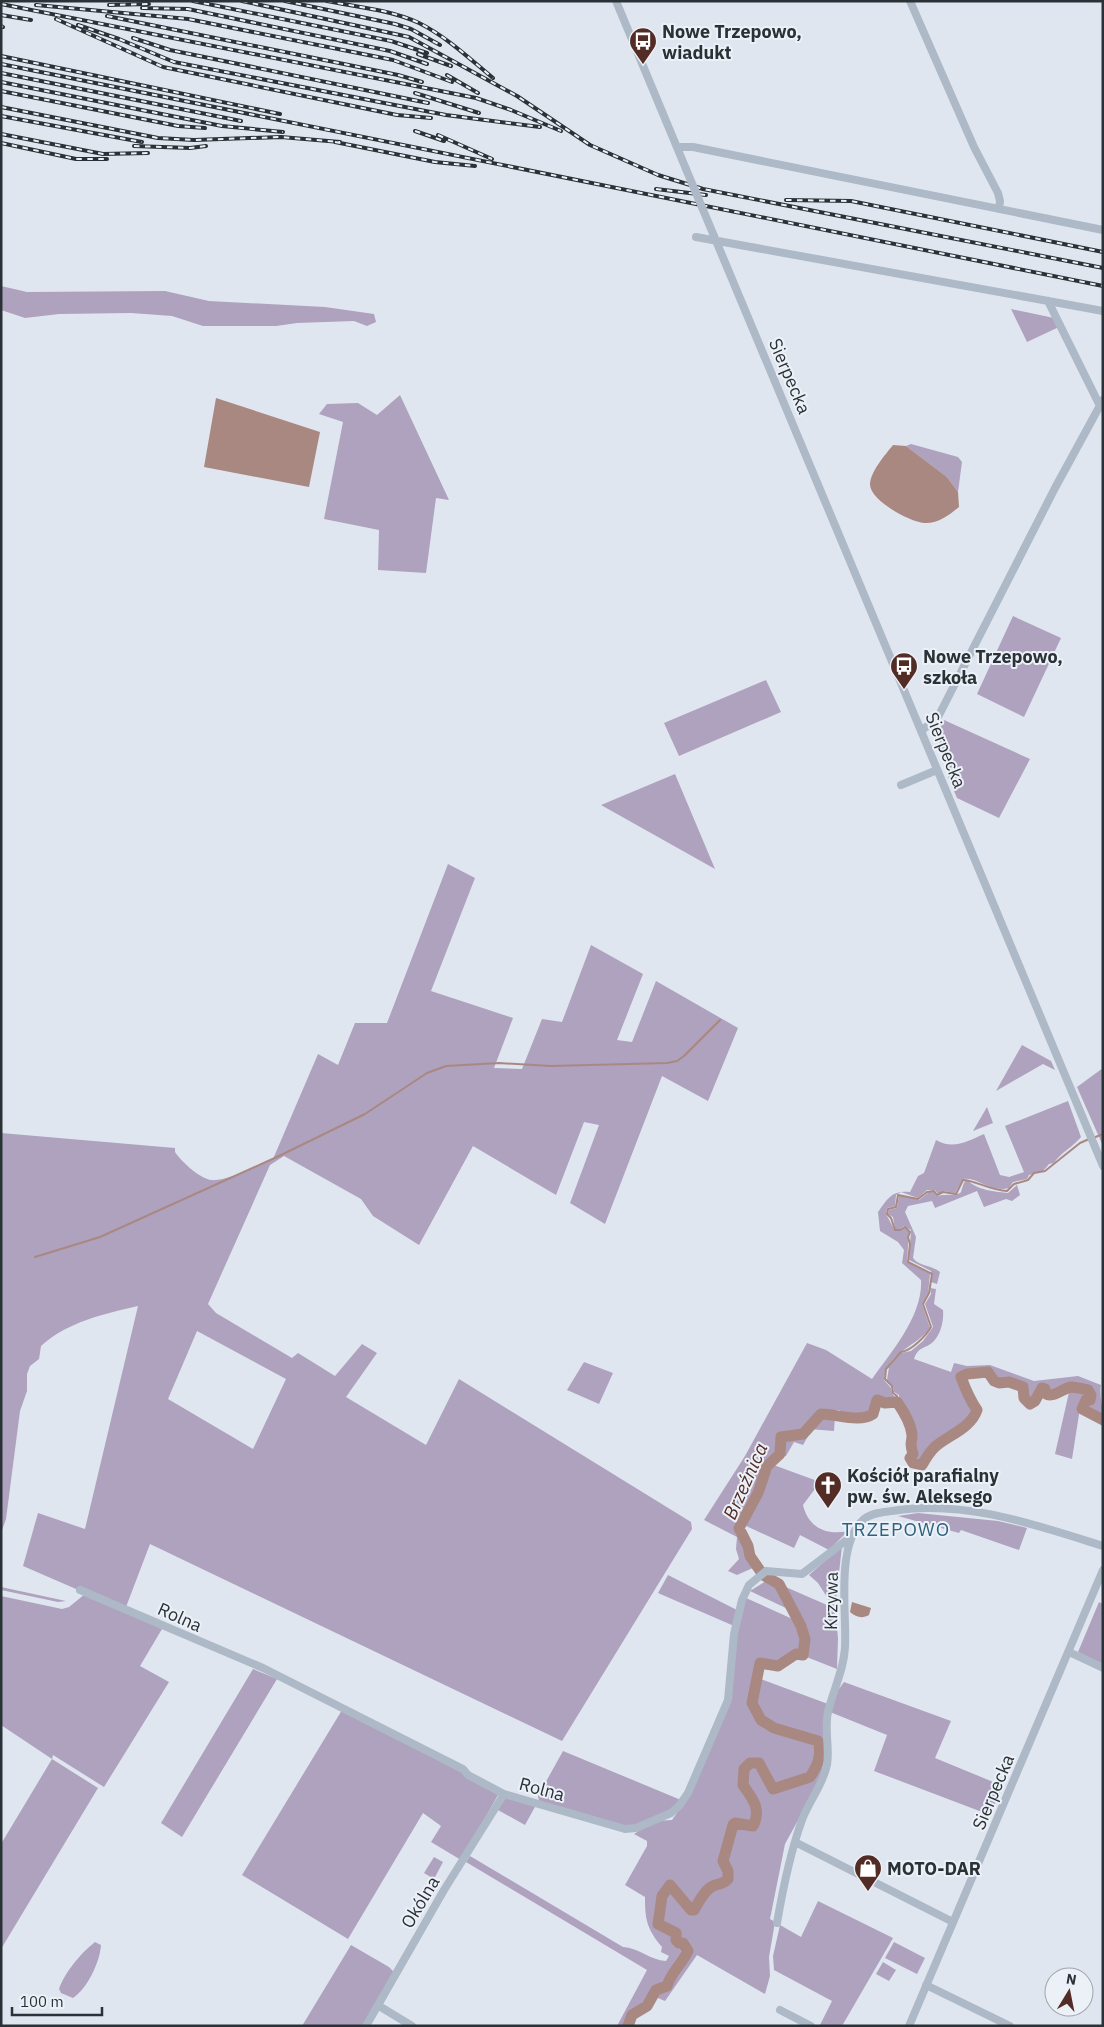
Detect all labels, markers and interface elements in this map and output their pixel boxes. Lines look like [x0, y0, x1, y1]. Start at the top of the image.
place label: Nowe Trzepowo, wiadukt [662, 20, 802, 64]
bus stop icon: Nowe Trzepowo, wiadukt [628, 26, 658, 65]
street label: Sierpecka [764, 335, 816, 418]
place label: Nowe Trzepowo, szkoła [923, 645, 1063, 689]
bus stop icon: Nowe Trzepowo, szkoła [889, 651, 919, 690]
street label: Sierpecka [920, 709, 972, 792]
water label: Brzeźnica [718, 1439, 772, 1523]
place label: Kościół parafialny pw. św. Aleksego [847, 1464, 999, 1508]
church icon: Kościół parafialny pw. św. Aleksego [813, 1470, 843, 1509]
district label: TRZEPOWO [842, 1517, 950, 1541]
street label: Krzywa [819, 1571, 843, 1630]
street label: Rolna [154, 1597, 206, 1637]
street label: Sierpecka [967, 1750, 1019, 1833]
street label: Rolna [517, 1772, 568, 1806]
shop icon: MOTO-DAR [853, 1853, 883, 1892]
place label: MOTO-DAR [887, 1857, 981, 1880]
street label: Okólna [396, 1871, 445, 1932]
north arrow [1044, 1967, 1094, 2017]
text: N [1065, 1969, 1078, 1989]
scale bar [12, 1984, 102, 2016]
text: 100 m [20, 1992, 64, 2011]

